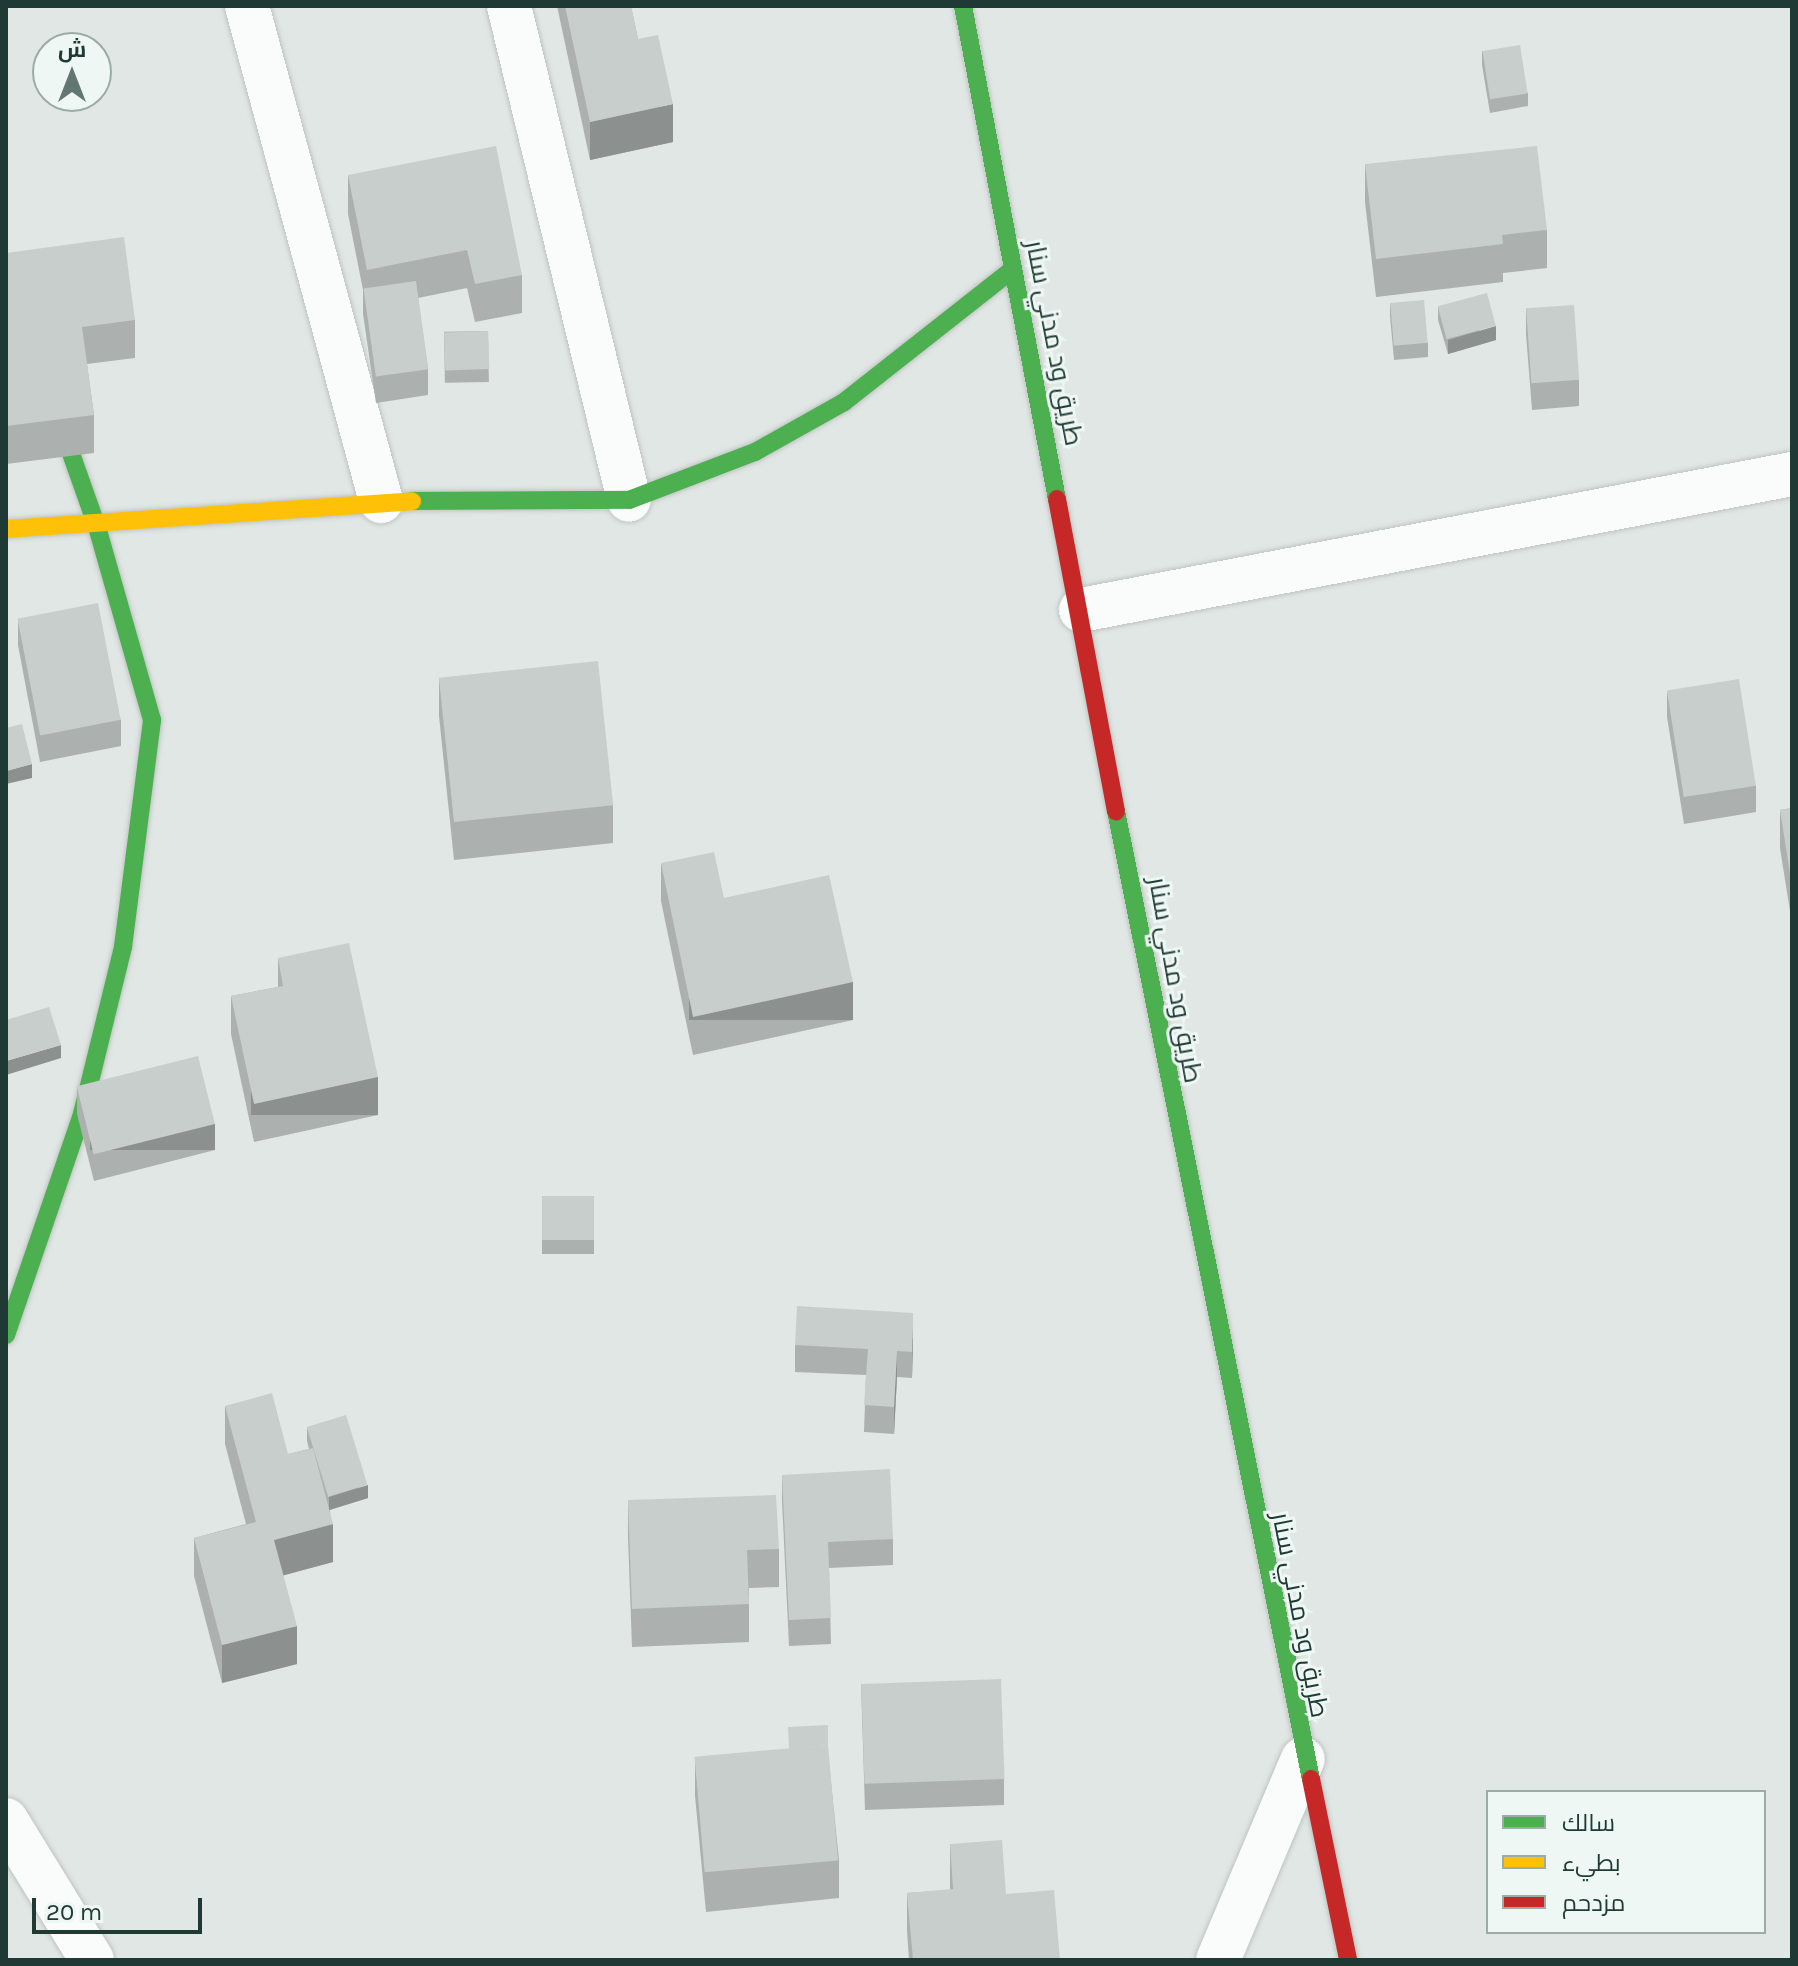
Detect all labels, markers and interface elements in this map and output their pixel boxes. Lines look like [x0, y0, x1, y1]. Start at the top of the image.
north arrow [32, 32, 112, 112]
text: ش [58, 37, 86, 63]
street label: طريق ود مدني سنار [1019, 238, 1089, 448]
street label: طريق ود مدني سنار [1142, 874, 1208, 1086]
street label: طريق ود مدني سنار [1265, 1510, 1335, 1720]
legend [1486, 1790, 1766, 1934]
text: سالك [1562, 1809, 1615, 1837]
text: بطيء [1562, 1849, 1621, 1877]
scale bar [36, 1882, 206, 1932]
text: مزدحم [1562, 1889, 1625, 1917]
text: 20 m [46, 1898, 102, 1926]

